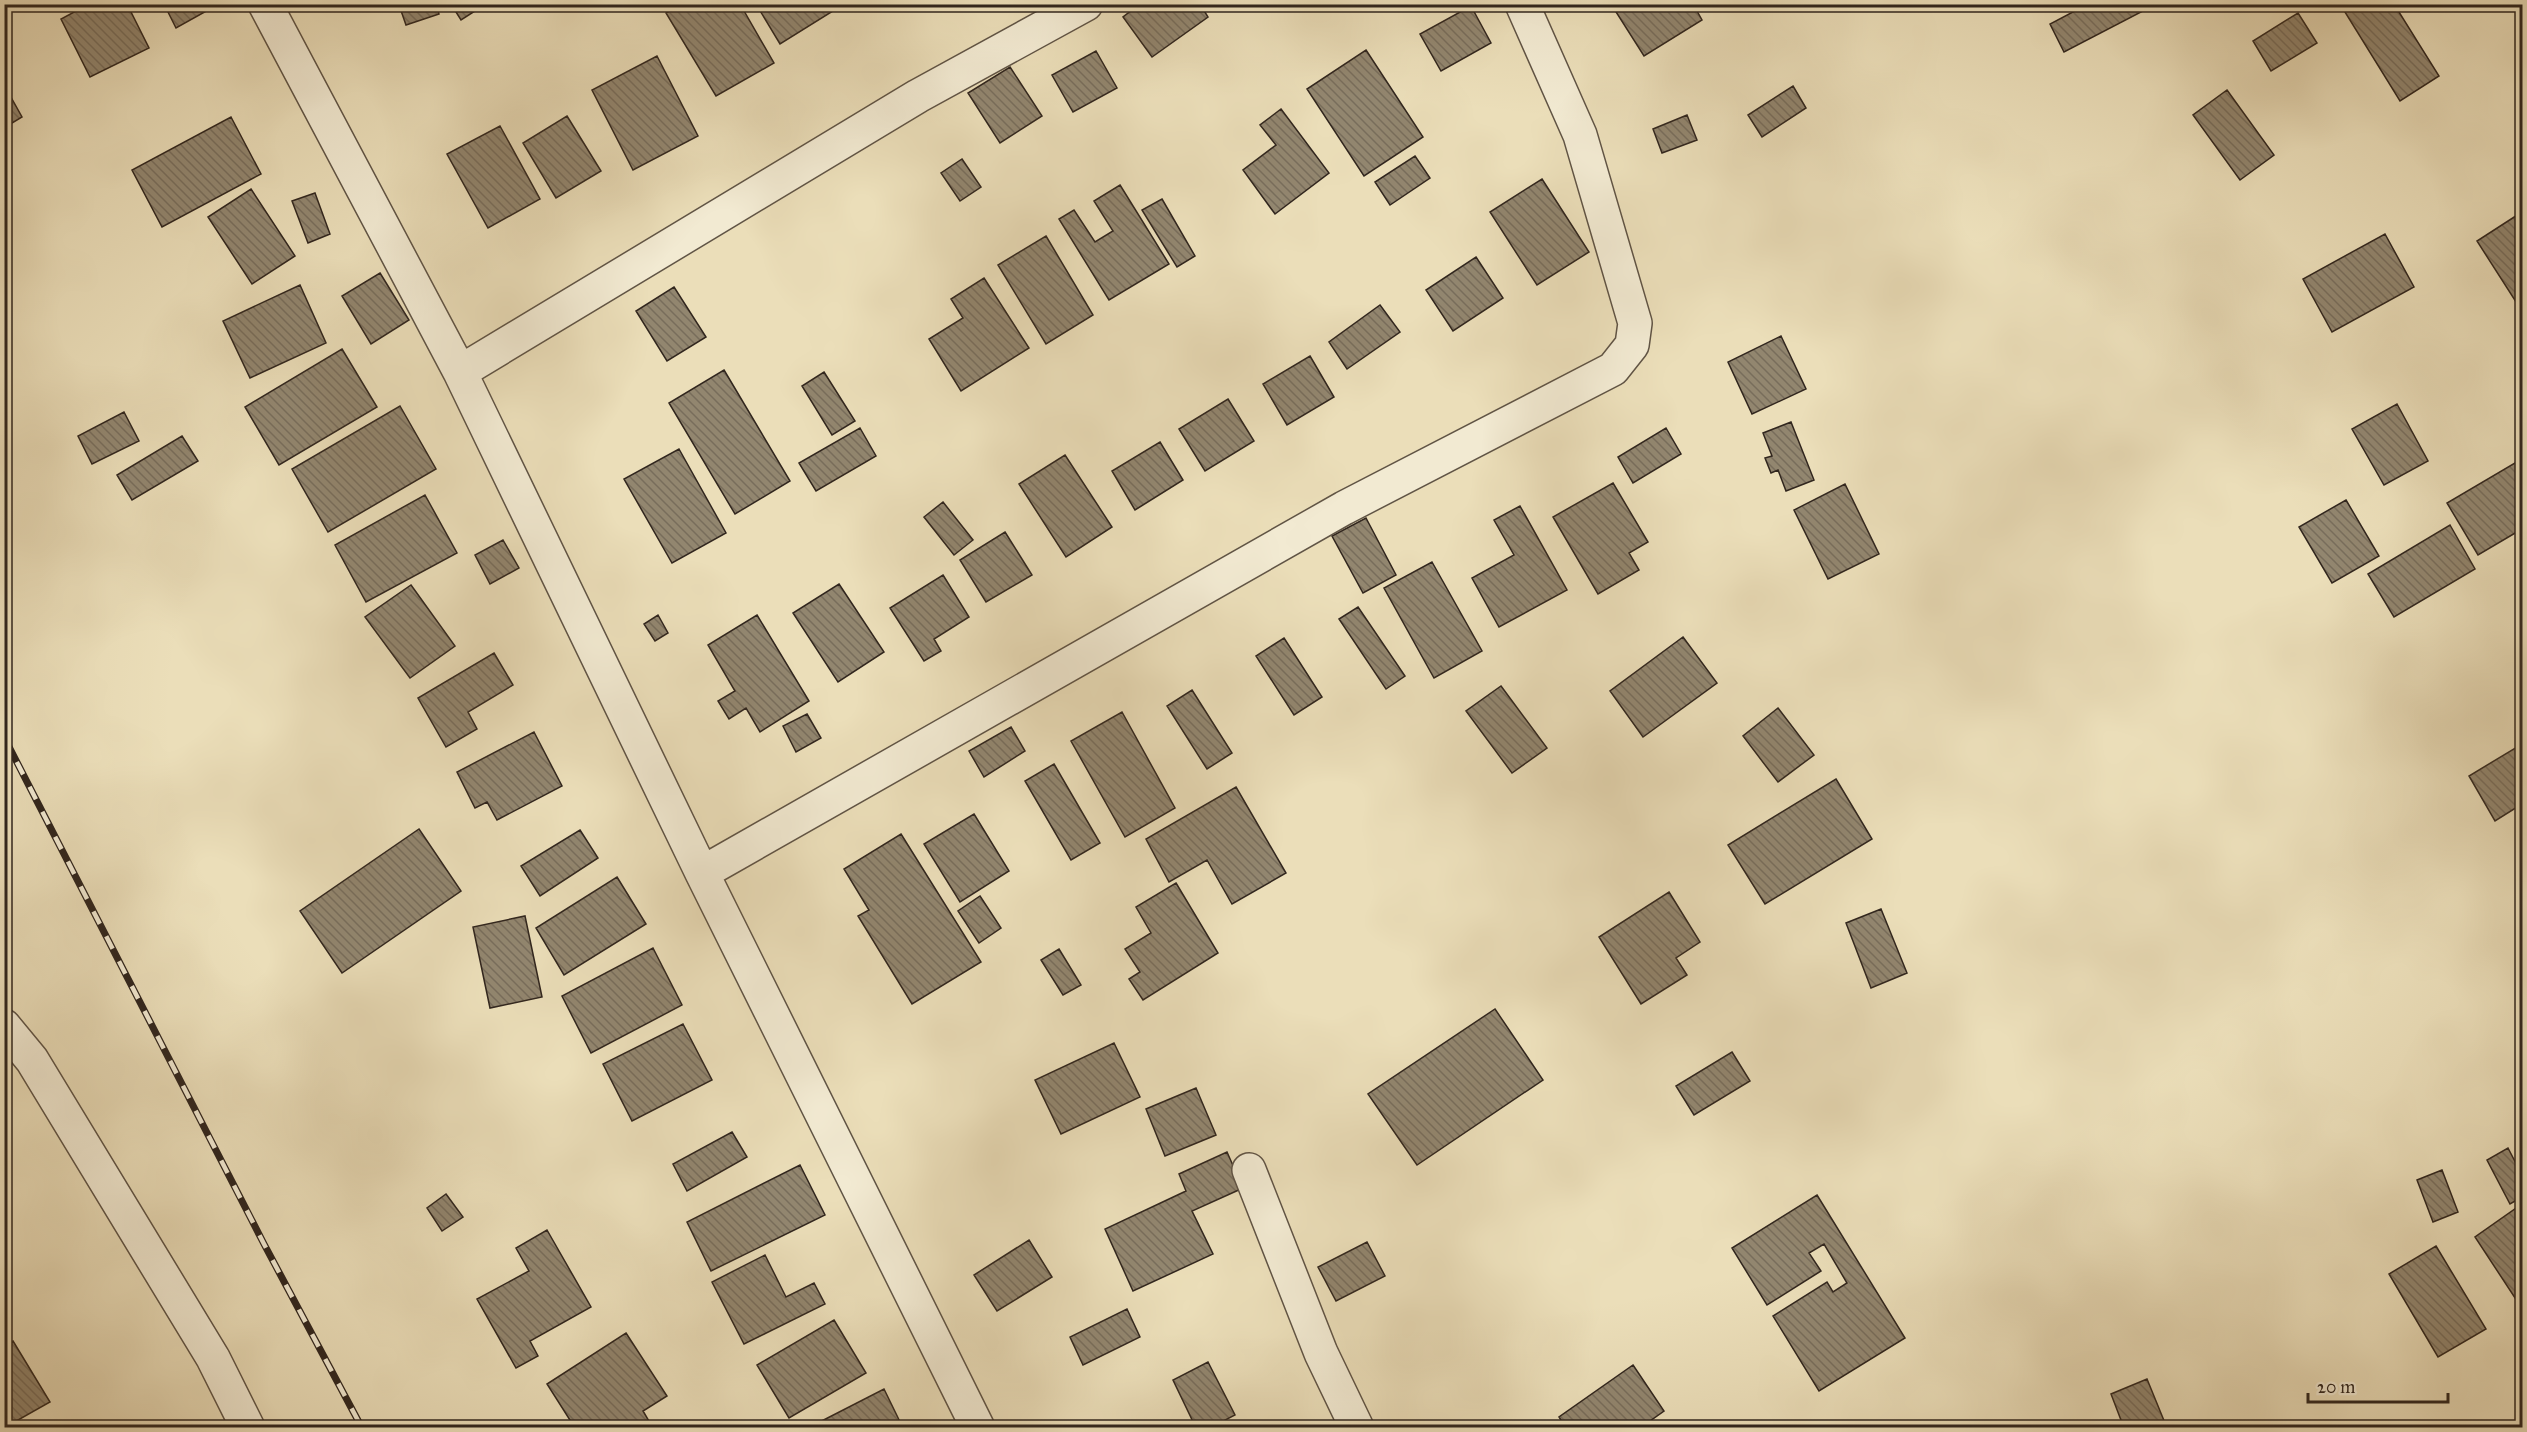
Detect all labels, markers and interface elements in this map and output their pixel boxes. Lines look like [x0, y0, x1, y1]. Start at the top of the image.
scale bar [2308, 1366, 2448, 1404]
text: 20 m [2317, 1376, 2355, 1398]

